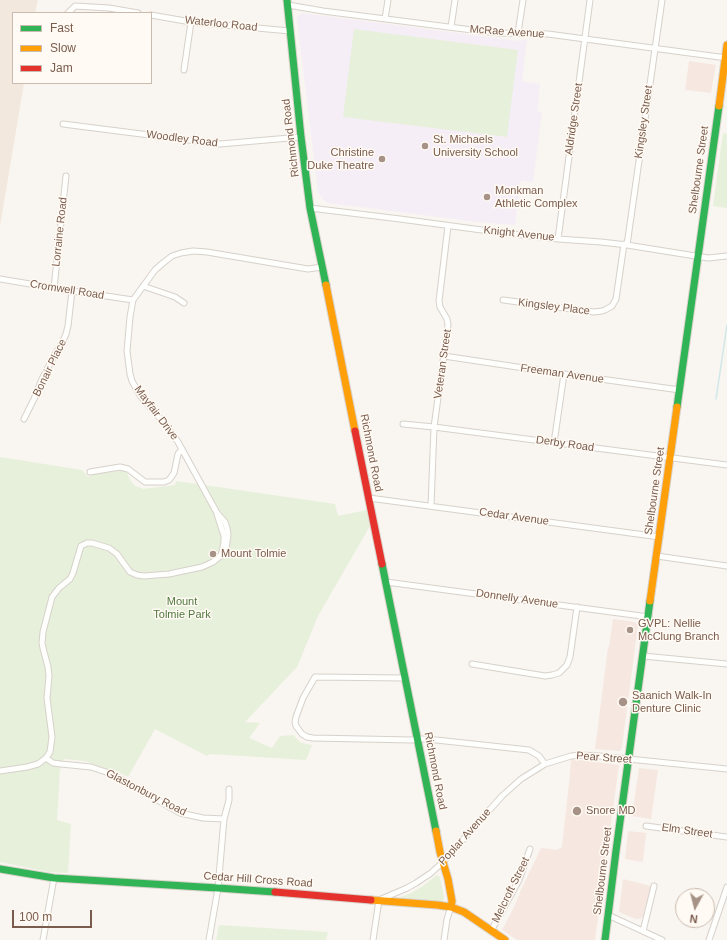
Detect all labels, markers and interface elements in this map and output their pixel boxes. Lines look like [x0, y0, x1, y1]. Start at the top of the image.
legend [12, 12, 152, 84]
street label: Waterloo Road [184, 14, 258, 34]
text: Fast [50, 21, 73, 35]
street label: McRae Avenue [469, 23, 545, 41]
text: Slow [50, 41, 76, 55]
text: Jam [50, 61, 73, 75]
street label: Aldridge Street [562, 82, 586, 156]
street label: Kingsley Street [632, 84, 656, 160]
street label: Richmond Road [280, 98, 302, 178]
street label: Shelbourne Street [686, 125, 712, 215]
street label: Woodley Road [145, 128, 219, 150]
place label: St. Michaels University School [433, 133, 518, 159]
marker: St. Michaels University School [420, 141, 430, 151]
place label: Christine Duke Theatre [307, 146, 374, 172]
marker: Christine Duke Theatre [377, 154, 387, 164]
place label: Monkman Athletic Complex [495, 184, 578, 210]
marker: Monkman Athletic Complex [482, 192, 492, 202]
street label: Lorraine Road [50, 197, 70, 267]
street label: Knight Avenue [483, 224, 555, 244]
street label: Cromwell Road [29, 278, 105, 302]
street label: Kingsley Place [517, 296, 591, 318]
street label: Veteran Street [432, 328, 454, 400]
street label: Bonair Place [30, 337, 70, 399]
street label: Freeman Avenue [519, 362, 605, 386]
street label: Mayfair Drive [131, 383, 181, 443]
street label: Richmond Road [357, 413, 385, 493]
street label: Derby Road [535, 433, 595, 455]
street label: Shelbourne Street [642, 446, 668, 536]
street label: Cedar Avenue [478, 506, 550, 528]
place label: Mount Tolmie [221, 547, 286, 561]
marker: Mount Tolmie [208, 549, 218, 559]
street label: Donnelly Avenue [475, 587, 559, 611]
park label: Mount Tolmie Park [153, 595, 211, 621]
place label: GVPL: Nellie McClung Branch [638, 617, 719, 643]
marker: GVPL: Nellie McClung Branch [625, 625, 635, 635]
place label: Saanich Walk-In Denture Clinic [632, 689, 712, 715]
marker: Saanich Walk-In Denture Clinic [617, 696, 629, 708]
street label: Richmond Road [421, 731, 449, 811]
street label: Pear Street [576, 749, 632, 767]
street label: Glastonbury Road [104, 767, 188, 819]
place label: Snore MD [586, 804, 636, 818]
marker: Snore MD [571, 805, 583, 817]
street label: Poplar Avenue [436, 806, 494, 868]
street label: Elm Street [661, 821, 713, 841]
street label: Shelbourne Street [591, 826, 615, 916]
street label: Melcroft Street [489, 855, 533, 925]
street label: Cedar Hill Cross Road [203, 870, 313, 890]
north arrow [675, 888, 715, 928]
scale bar [14, 902, 94, 928]
text: 100 m [19, 910, 52, 924]
text: N [689, 912, 698, 925]

